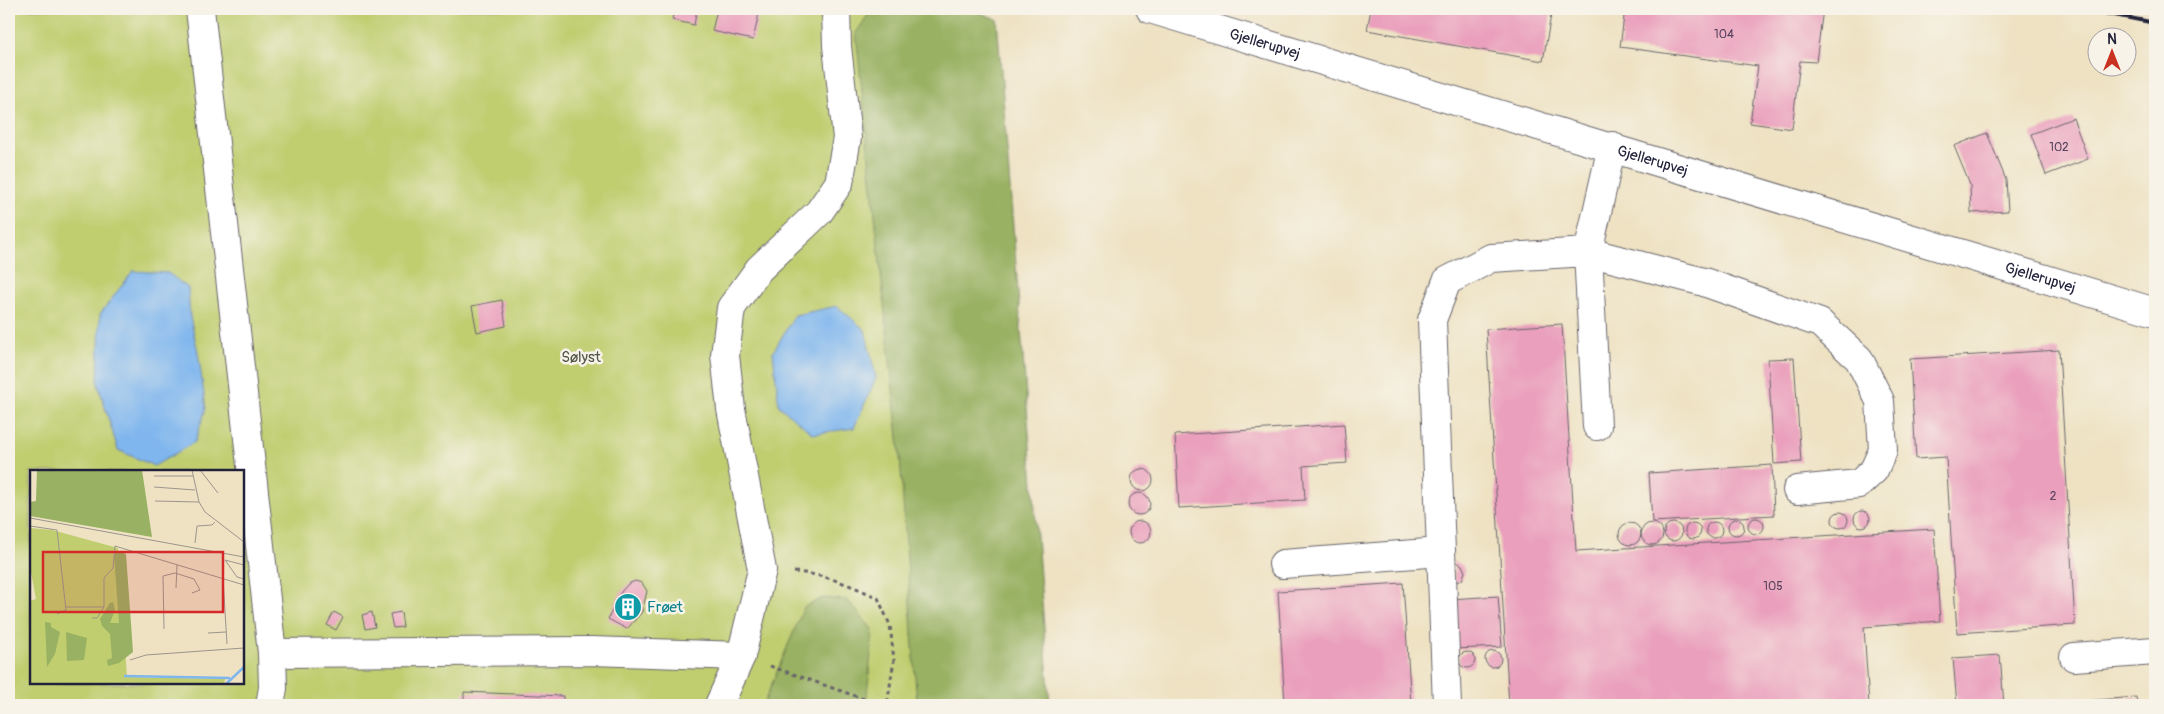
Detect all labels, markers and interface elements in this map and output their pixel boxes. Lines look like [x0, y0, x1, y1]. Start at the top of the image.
street label: Gjellerupvej [1227, 24, 1302, 64]
house number: 104 [1714, 27, 1734, 42]
north arrow [2086, 28, 2136, 78]
text: N [2107, 31, 2117, 48]
house number: 102 [2049, 140, 2069, 155]
street label: Gjellerupvej [1615, 141, 1690, 181]
street label: Gjellerupvej [2003, 258, 2078, 298]
park label: Sølyst [561, 348, 602, 367]
inset map [30, 470, 244, 684]
house number: 2 [2050, 489, 2057, 504]
house number: 105 [1763, 579, 1783, 594]
building icon: Frøet [613, 592, 643, 622]
place label: Frøet [647, 598, 684, 617]

